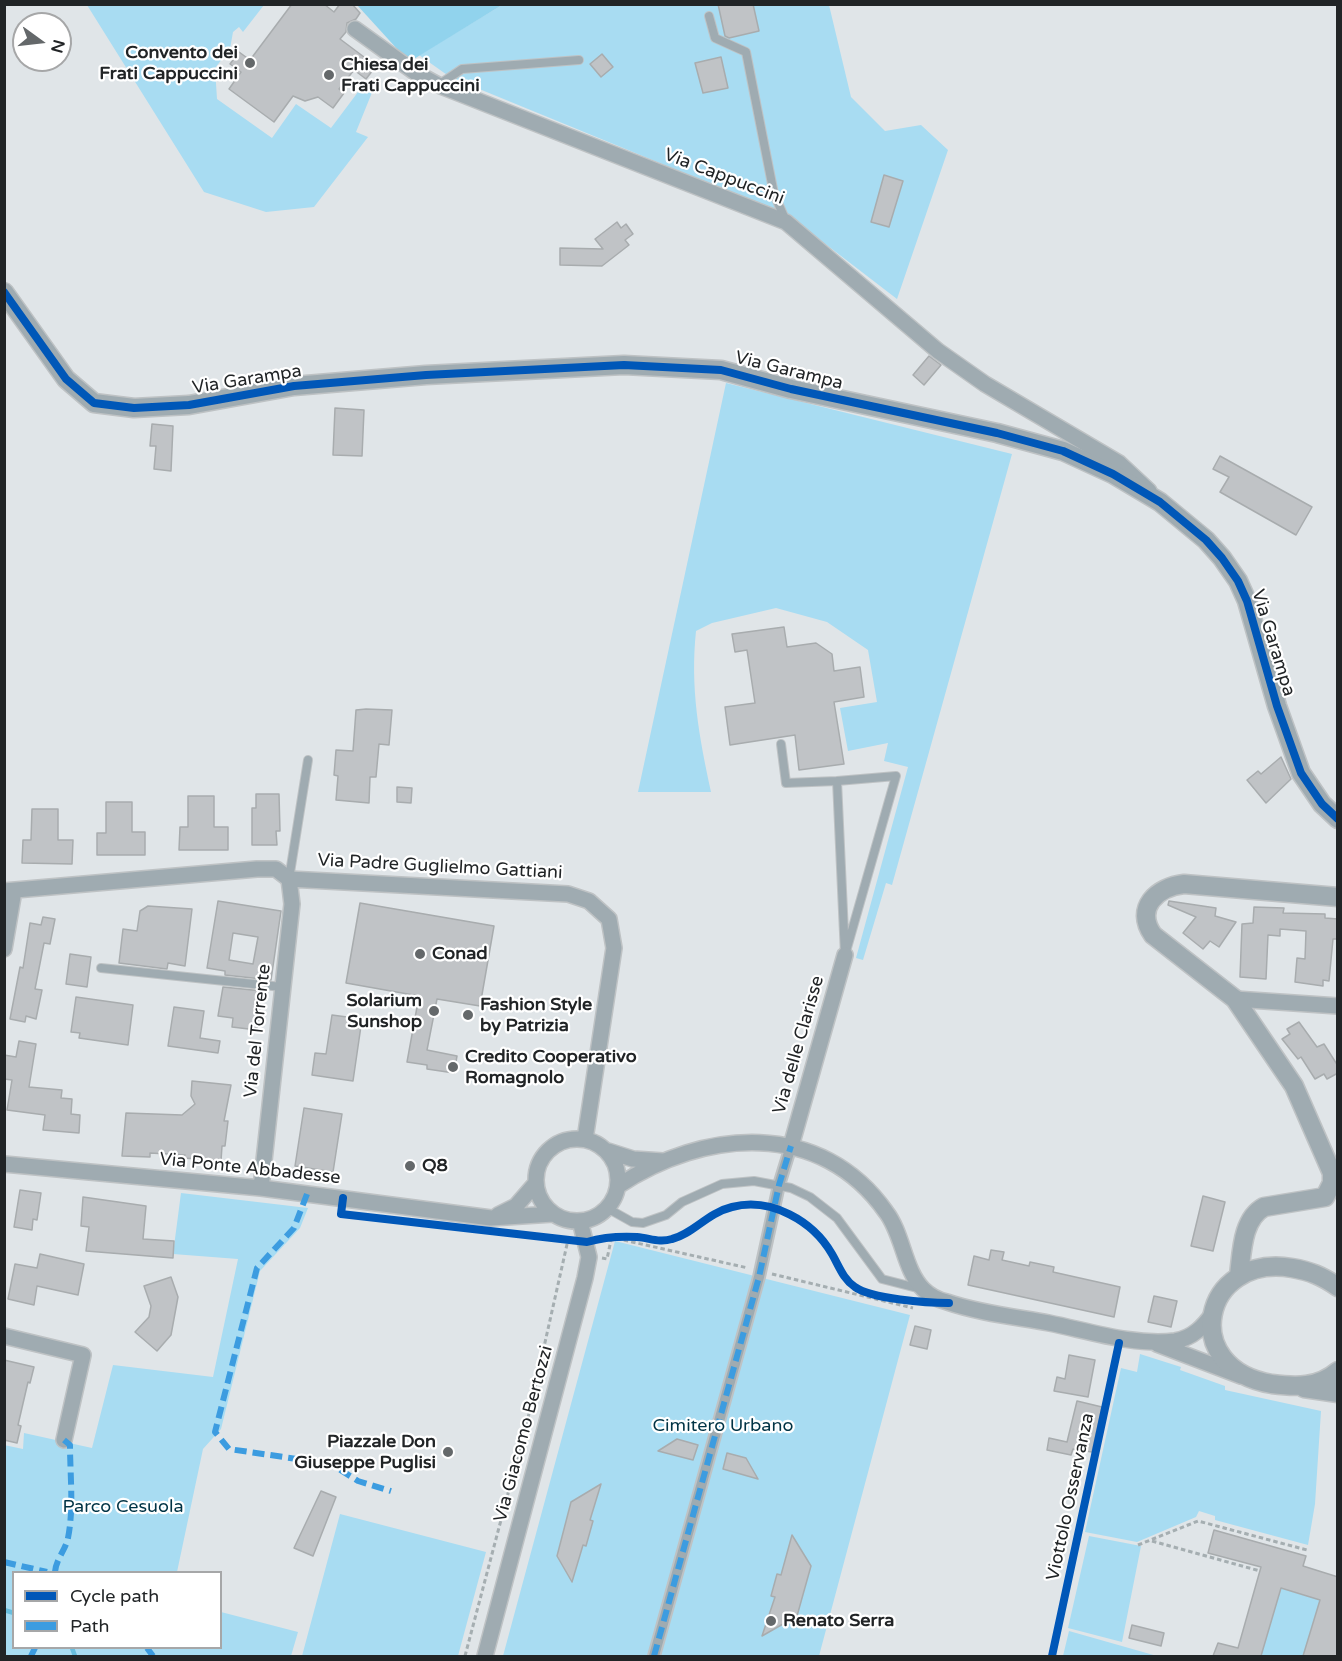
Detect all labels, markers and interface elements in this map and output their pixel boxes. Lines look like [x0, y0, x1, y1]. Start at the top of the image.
north arrow [12, 12, 72, 72]
text: N [46, 37, 69, 55]
place label: Convento dei Frati Cappuccini [99, 42, 238, 84]
place label: Chiesa dei Frati Cappuccini [341, 54, 480, 97]
marker: Convento dei Frati Cappuccini [243, 56, 257, 70]
marker: Chiesa dei Frati Cappuccini [322, 68, 336, 82]
street label: Via Cappuccini [661, 144, 787, 210]
street label: Via Garampa [733, 347, 845, 395]
street label: Via Garampa [191, 361, 303, 399]
street label: Via Garampa [1247, 587, 1299, 699]
street label: Via Padre Guglielmo Gattiani [317, 850, 563, 884]
place label: Conad [432, 943, 488, 965]
marker: Conad [413, 947, 427, 961]
street label: Via del Torrente [240, 963, 276, 1099]
street label: Via delle Clarisse [769, 973, 829, 1117]
place label: Solarium Sunshop [347, 990, 422, 1032]
place label: Fashion Style by Patrizia [480, 994, 592, 1036]
marker: Solarium Sunshop [427, 1004, 441, 1018]
marker: Fashion Style by Patrizia [461, 1008, 475, 1022]
place label: Credito Cooperativo Romagnolo [465, 1046, 637, 1088]
marker: Credito Cooperativo Romagnolo [446, 1060, 460, 1074]
street label: Via Ponte Abbadesse [158, 1149, 342, 1189]
place label: Q8 [422, 1155, 448, 1177]
marker: Q8 [403, 1159, 417, 1173]
street label: Via Giacomo Bertozzi [490, 1343, 558, 1525]
street label: Viottolo Osservanza [1043, 1411, 1099, 1583]
park label: Cimitero Urbano [653, 1415, 793, 1437]
place label: Piazzale Don Giuseppe Puglisi [294, 1431, 436, 1474]
marker: Piazzale Don Giuseppe Puglisi [441, 1445, 455, 1459]
park label: Parco Cesuola [62, 1496, 184, 1518]
legend [12, 1571, 222, 1649]
text: Cycle path [70, 1585, 159, 1607]
place label: Renato Serra [783, 1610, 894, 1632]
marker: Renato Serra [764, 1614, 778, 1628]
text: Path [70, 1615, 109, 1637]

